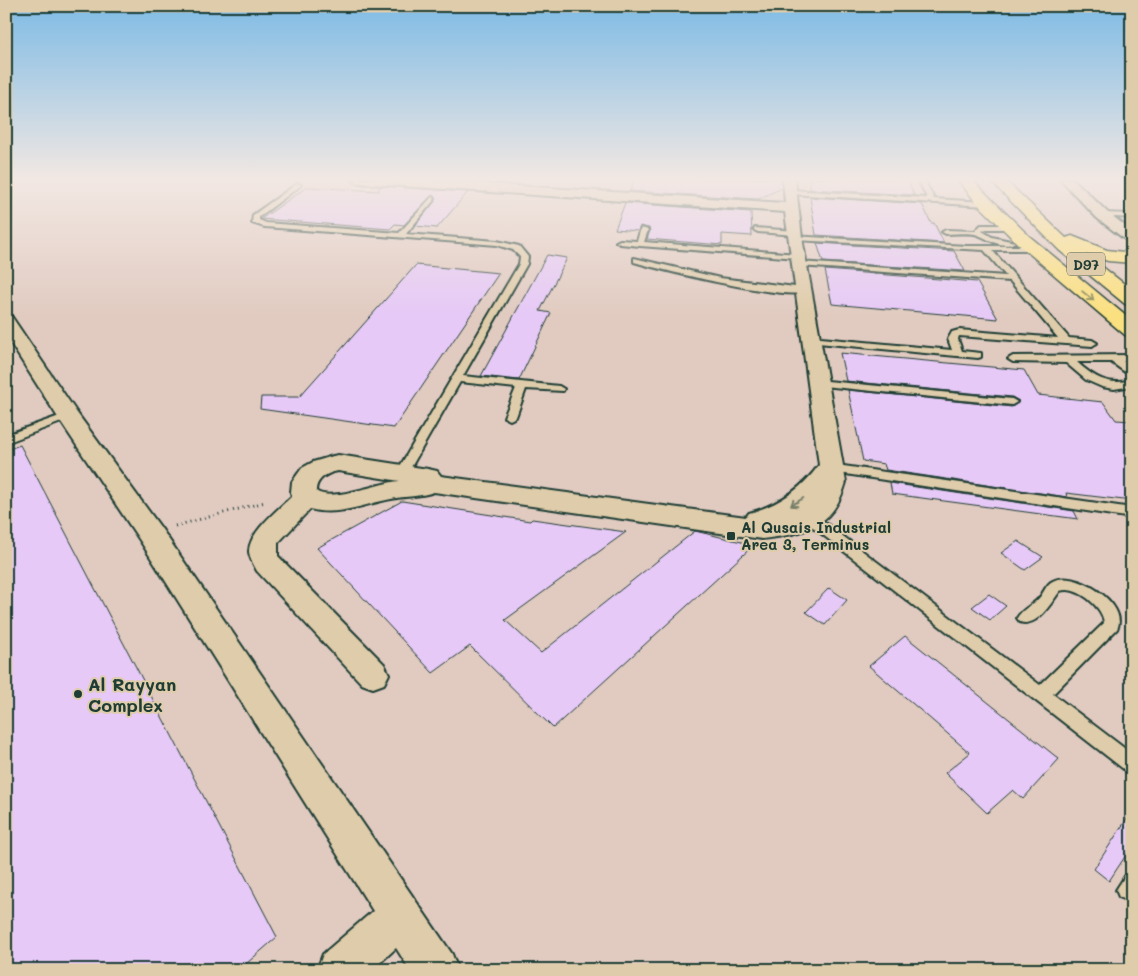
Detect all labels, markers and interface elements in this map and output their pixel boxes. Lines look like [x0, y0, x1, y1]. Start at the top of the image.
road number: D97 [1067, 252, 1105, 276]
one-way arrow [1082, 290, 1095, 301]
one-way arrow [790, 498, 804, 508]
place label: Al Qusais Industrial Area 3, Terminus [741, 517, 891, 554]
marker: Al Qusais Industrial Area 3, Terminus [725, 530, 737, 542]
place label: Al Rayyan Complex [88, 672, 176, 717]
marker: Al Rayyan Complex [72, 688, 84, 700]

